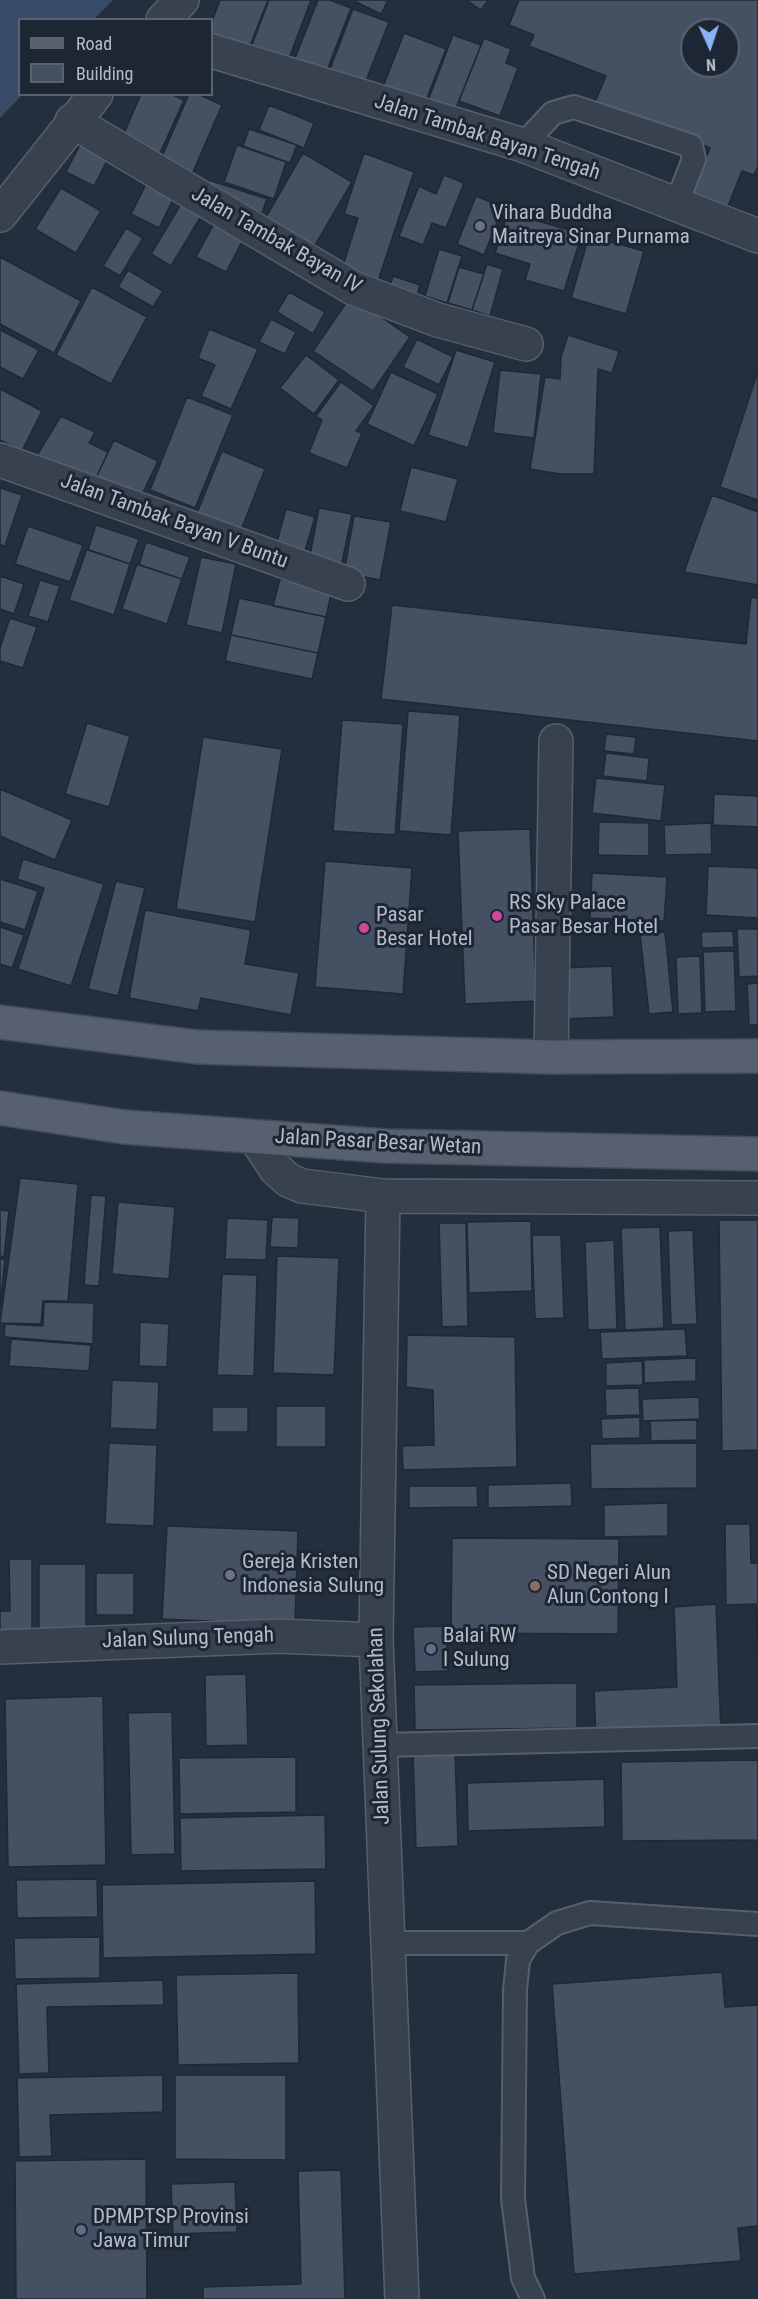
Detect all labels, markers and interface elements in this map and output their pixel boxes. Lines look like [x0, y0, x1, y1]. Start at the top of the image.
legend [18, 18, 213, 96]
north arrow [680, 18, 740, 78]
text: Road [76, 33, 112, 54]
text: N [705, 55, 716, 74]
text: Building [76, 63, 133, 84]
street label: Jalan Tambak Bayan Tengah [371, 90, 603, 186]
street label: Jalan Tambak Bayan IV [186, 182, 366, 300]
place label: Vihara Buddha Maitreya Sinar Purnama [492, 201, 690, 251]
marker: Vihara Buddha Maitreya Sinar Purnama [473, 219, 487, 233]
street label: Jalan Tambak Bayan V Buntu [57, 469, 291, 575]
place label: RS Sky Palace Pasar Besar Hotel [509, 891, 658, 941]
place label: Pasar Besar Hotel [376, 903, 473, 953]
marker: RS Sky Palace Pasar Besar Hotel [490, 909, 504, 923]
marker: Pasar Besar Hotel [357, 921, 371, 935]
street label: Jalan Pasar Besar Wetan [274, 1125, 482, 1161]
place label: Gereja Kristen Indonesia Sulung [242, 1550, 384, 1600]
place label: SD Negeri Alun Alun Contong I [547, 1561, 671, 1611]
marker: Gereja Kristen Indonesia Sulung [223, 1568, 237, 1582]
marker: SD Negeri Alun Alun Contong I [528, 1579, 542, 1593]
street label: Jalan Sulung Tengah [102, 1623, 274, 1655]
place label: Balai RW I Sulung [443, 1624, 516, 1674]
street label: Jalan Sulung Sekolahan [364, 1627, 396, 1825]
marker: Balai RW I Sulung [424, 1642, 438, 1656]
place label: DPMPTSP Provinsi Jawa Timur [93, 2205, 249, 2255]
marker: DPMPTSP Provinsi Jawa Timur [74, 2223, 88, 2237]

